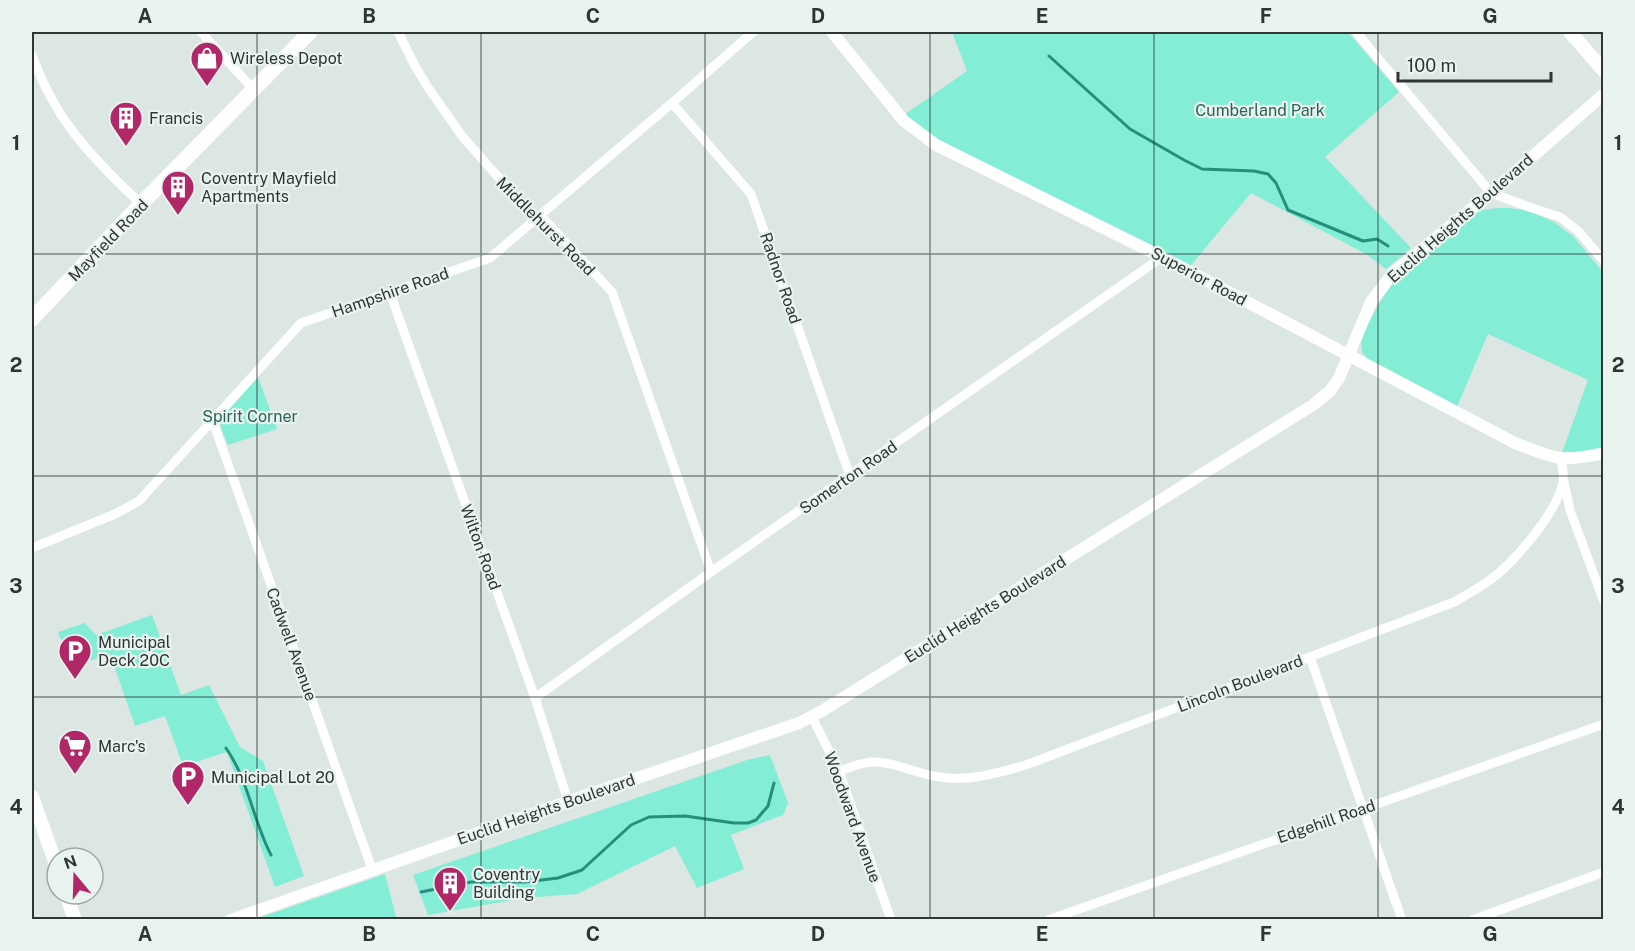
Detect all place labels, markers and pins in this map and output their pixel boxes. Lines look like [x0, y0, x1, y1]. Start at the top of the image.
shop icon: Wireless Depot [189, 40, 225, 87]
place label: Wireless Depot [230, 49, 343, 68]
building icon: Francis [108, 100, 144, 147]
place label: Francis [149, 109, 203, 128]
building icon: Coventry Mayfield Apartments [160, 169, 196, 216]
place label: Coventry Mayfield Apartments [201, 169, 336, 206]
parking icon: Municipal Deck 20C [57, 633, 93, 680]
place label: Municipal Deck 20C [98, 633, 171, 670]
supermarket icon: Marc's [57, 728, 93, 775]
place label: Marc's [98, 737, 146, 756]
parking icon: Municipal Lot 20 [170, 759, 206, 806]
place label: Municipal Lot 20 [211, 768, 335, 787]
building icon: Coventry Building [432, 865, 468, 912]
place label: Coventry Building [473, 865, 540, 902]

